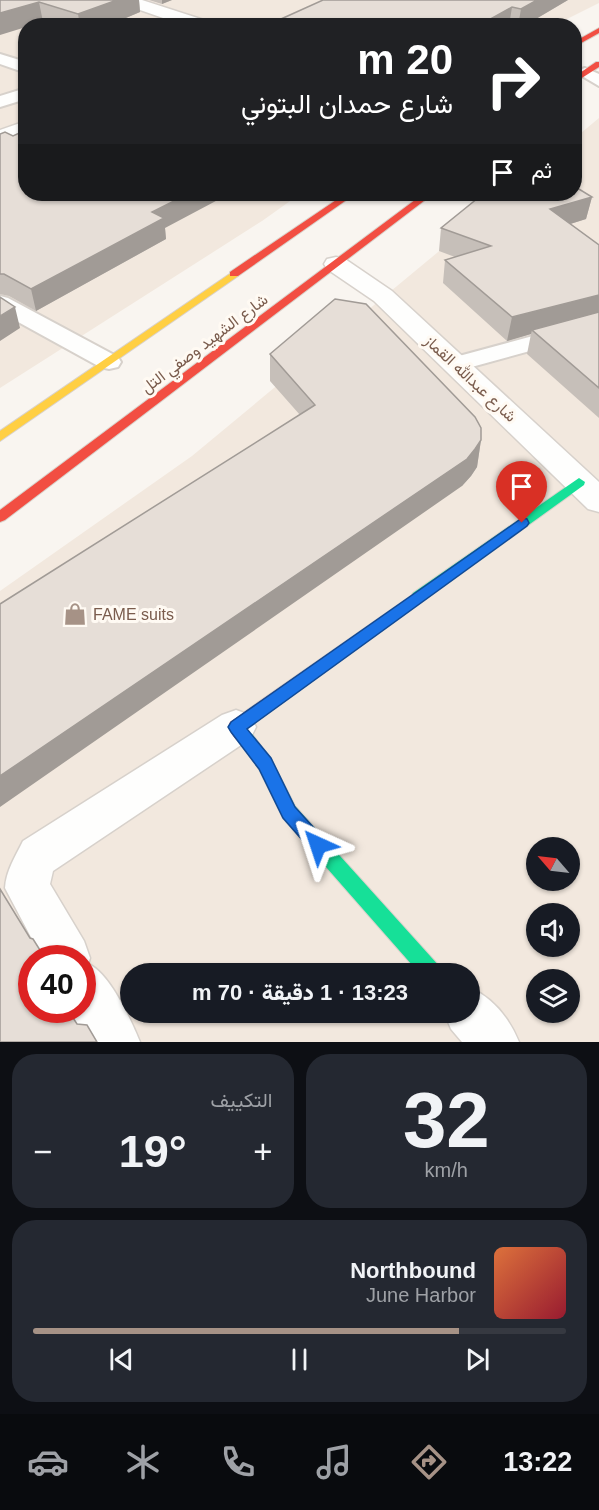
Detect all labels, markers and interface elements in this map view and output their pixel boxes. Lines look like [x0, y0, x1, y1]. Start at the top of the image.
text: 20 m [357, 36, 453, 83]
icon: right [474, 42, 552, 120]
text: شارع حمدان البتوني [241, 89, 453, 119]
icon: arrive [486, 156, 519, 189]
text: ثم [531, 158, 552, 183]
street label: شارع الشهيد وصفي التل [138, 290, 274, 400]
street label: شارع عبدالله القماز [419, 330, 521, 427]
pin [496, 461, 547, 523]
icon: arrive [505, 470, 538, 503]
shop icon: FAME suits [62, 601, 88, 627]
place label: FAME suits [93, 606, 174, 623]
position arrow [286, 813, 350, 877]
north arrow [526, 837, 580, 891]
map controls [526, 837, 580, 1023]
button: sound [526, 903, 580, 957]
speed limit sign: 40 [18, 945, 96, 1023]
button: layers [526, 969, 580, 1023]
text: 13:23 · 1 دقيقة · 70 m [192, 980, 408, 1005]
text: 32 [403, 1076, 490, 1164]
text: التكييف [210, 1089, 273, 1111]
text: 19° [119, 1126, 187, 1177]
text: − [33, 1133, 52, 1170]
text: + [253, 1133, 273, 1170]
text: km/h [425, 1159, 468, 1181]
text: Northbound [350, 1258, 476, 1283]
text: June Harbor [366, 1284, 476, 1306]
icon: previous [105, 1343, 138, 1376]
icon: pause [283, 1343, 316, 1376]
icon: next [461, 1343, 494, 1376]
icon: car [27, 1441, 69, 1483]
icon: climate [122, 1441, 164, 1483]
icon: phone [217, 1441, 259, 1483]
icon: music [313, 1441, 355, 1483]
icon: directions [408, 1441, 450, 1483]
text: 13:22 [503, 1447, 572, 1477]

